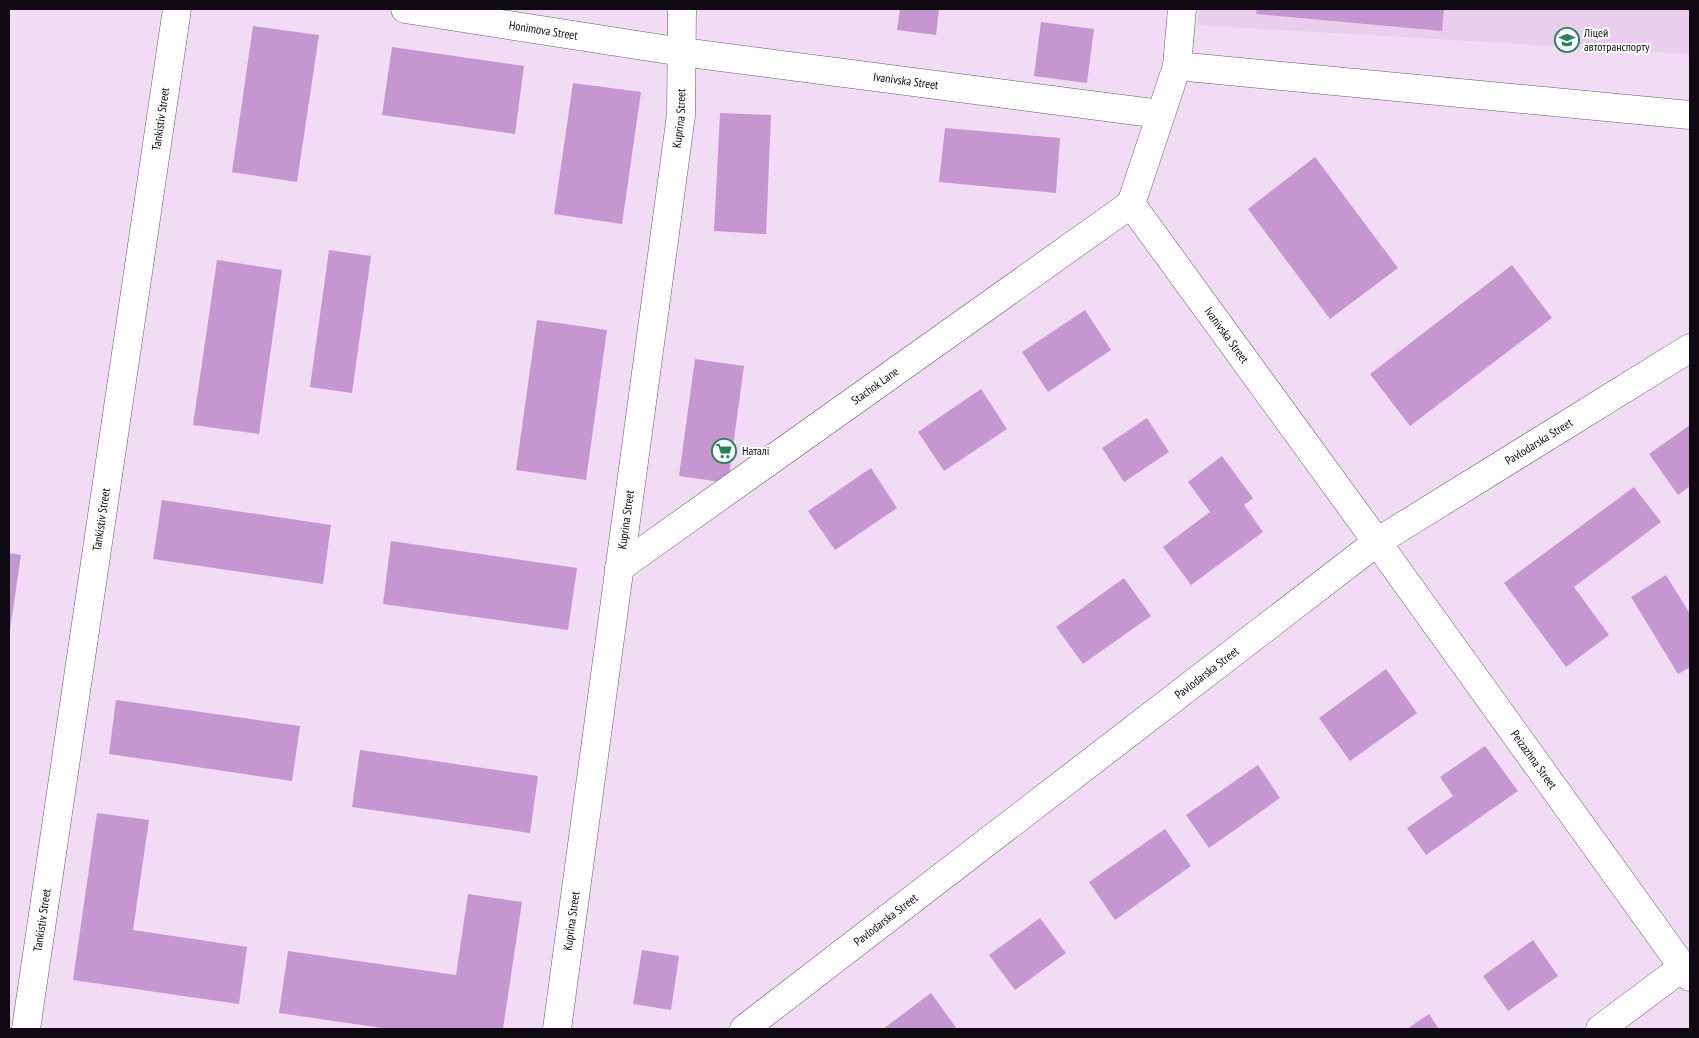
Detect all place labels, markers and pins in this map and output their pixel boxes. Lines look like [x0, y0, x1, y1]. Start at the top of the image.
place label: Ліцей автотранспорту [1583, 25, 1650, 54]
school or university icon: Ліцей автотранспорту [1554, 27, 1580, 53]
supermarket icon: Наталі [711, 438, 737, 464]
place label: Наталі [742, 443, 769, 458]

